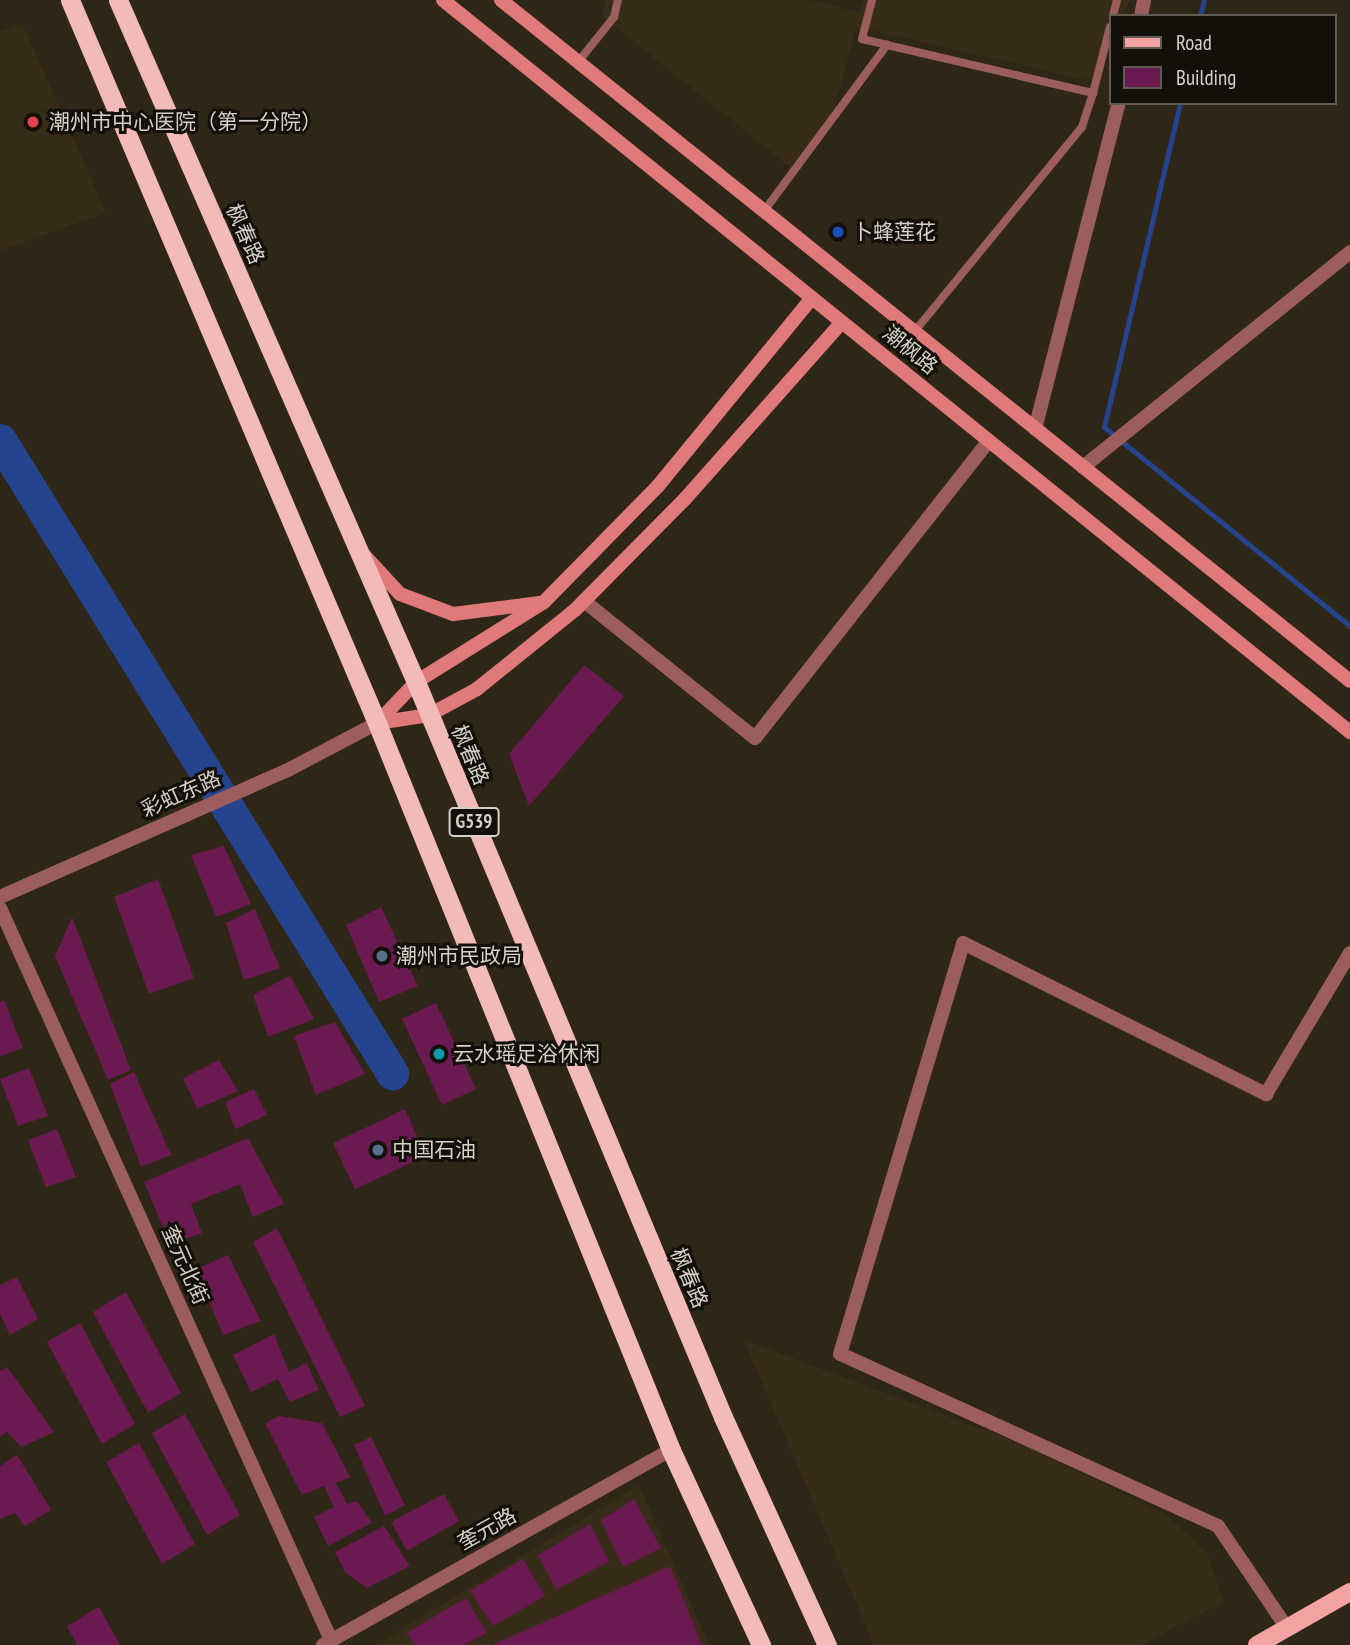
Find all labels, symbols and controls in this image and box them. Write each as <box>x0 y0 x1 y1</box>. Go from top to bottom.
legend <box>1108 14 1336 105</box>
text: Road <box>1176 29 1212 56</box>
text: Building <box>1176 64 1236 91</box>
place label: 潮州市中心医院（第一分院） <box>49 109 322 135</box>
marker: 潮州市中心医院（第一分院） <box>23 112 43 132</box>
street label: 枫春路 <box>221 200 269 268</box>
place label: 卜蜂莲花 <box>852 219 936 245</box>
marker: 卜蜂莲花 <box>830 224 846 240</box>
street label: 潮枫路 <box>878 320 942 380</box>
street label: 枫春路 <box>446 721 494 789</box>
street label: 彩虹东路 <box>138 765 224 823</box>
road number: G539 <box>448 806 500 838</box>
place label: 潮州市民政局 <box>396 943 522 969</box>
marker: 潮州市民政局 <box>374 948 390 964</box>
place label: 云水瑶足浴休闲 <box>453 1041 600 1067</box>
marker: 云水瑶足浴休闲 <box>431 1046 447 1062</box>
place label: 中国石油 <box>392 1137 476 1163</box>
marker: 中国石油 <box>370 1142 386 1158</box>
street label: 奎元北街 <box>156 1222 214 1308</box>
street label: 枫春路 <box>665 1244 713 1312</box>
street label: 奎元路 <box>453 1503 521 1555</box>

